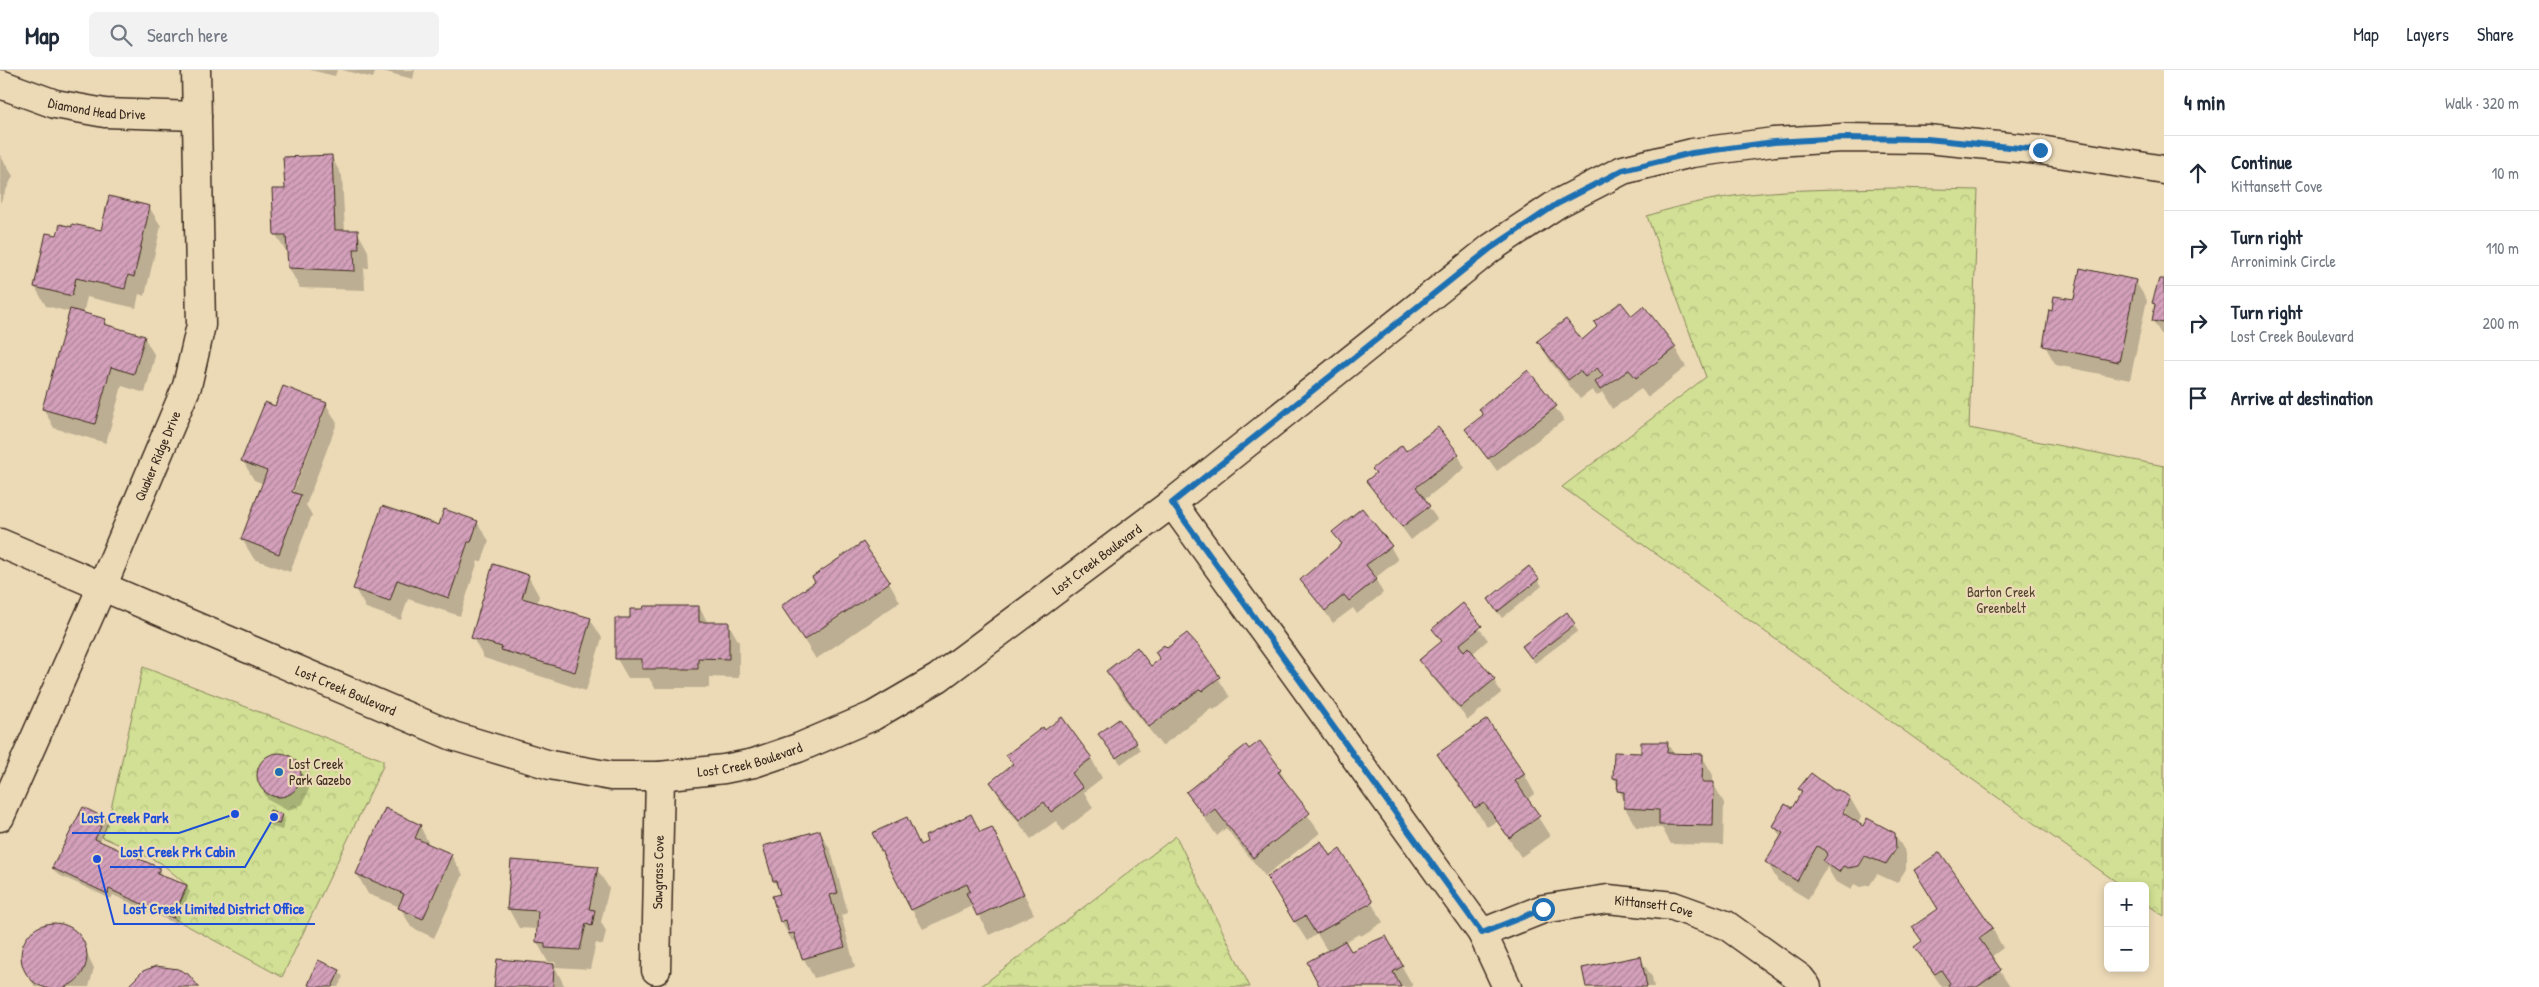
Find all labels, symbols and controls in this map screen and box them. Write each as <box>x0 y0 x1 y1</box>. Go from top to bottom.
search box <box>89 12 439 57</box>
text: Map <box>25 19 59 51</box>
icon: search <box>107 21 135 49</box>
text: Search here <box>147 22 228 48</box>
text: Map <box>2353 22 2379 47</box>
text: Layers <box>2407 22 2449 47</box>
text: Share <box>2477 22 2514 47</box>
text: 4 min <box>2184 88 2225 117</box>
street label: Diamond Head Drive <box>46 92 147 123</box>
text: Walk · 320 m <box>2445 92 2519 114</box>
route end <box>2029 139 2052 162</box>
text: Continue <box>2231 149 2292 175</box>
icon: ahead <box>2184 159 2212 187</box>
text: 10 m <box>2491 162 2519 184</box>
text: Kittansett Cove <box>2231 175 2323 197</box>
text: Turn right <box>2231 224 2302 250</box>
icon: right <box>2184 234 2212 262</box>
text: 110 m <box>2486 237 2519 259</box>
text: Arronimink Circle <box>2231 250 2336 272</box>
text: Turn right <box>2231 299 2302 325</box>
icon: right <box>2184 309 2212 337</box>
text: 200 m <box>2483 312 2519 334</box>
text: Lost Creek Boulevard <box>2231 325 2353 347</box>
icon: arrive <box>2184 384 2212 412</box>
text: Arrive at destination <box>2231 385 2373 411</box>
street label: Quaker Ridge Drive <box>129 407 185 504</box>
street label: Lost Creek Boulevard <box>1048 519 1145 599</box>
park label: Barton Creek Greenbelt <box>1967 582 2035 617</box>
street label: Lost Creek Boulevard <box>293 660 400 720</box>
street label: Lost Creek Boulevard <box>696 737 805 781</box>
place label: Lost Creek Park Gazebo <box>289 754 351 789</box>
marker: Lost Creek Park Gazebo <box>273 766 285 778</box>
callout: Lost Creek Park <box>72 803 179 833</box>
text: Lost Creek Park <box>82 807 169 828</box>
street label: Sawgrass Cove <box>647 834 668 909</box>
callout: Lost Creek Prk Cabin <box>110 837 245 867</box>
text: Lost Creek Prk Cabin <box>121 841 236 862</box>
map controls <box>2104 882 2149 972</box>
button: + <box>2104 882 2149 927</box>
street label: Kittansett Cove <box>1614 890 1697 922</box>
callout: Lost Creek Limited District Office <box>114 894 315 924</box>
text: Lost Creek Limited District Office <box>124 898 304 919</box>
route start <box>1532 898 1555 921</box>
button: − <box>2104 927 2149 972</box>

